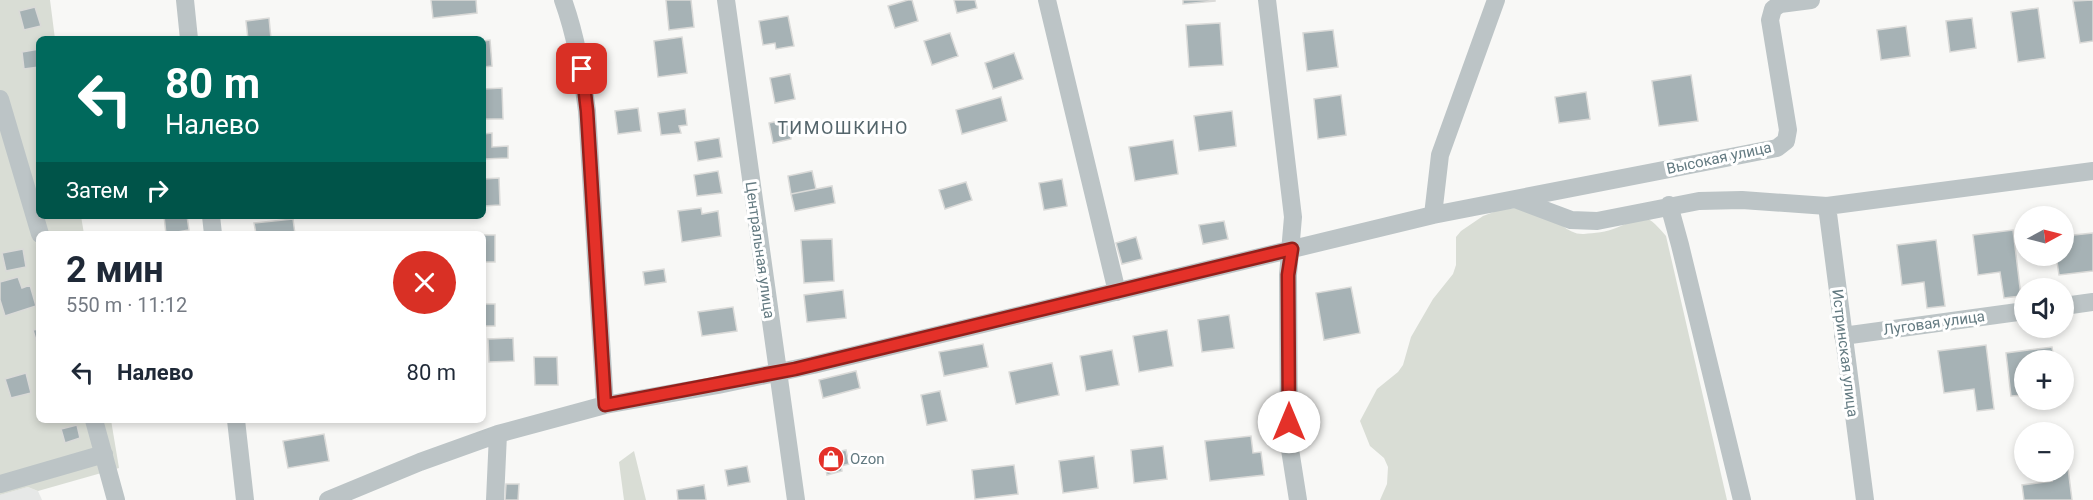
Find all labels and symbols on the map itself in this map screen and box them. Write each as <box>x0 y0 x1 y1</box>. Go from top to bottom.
pin <box>556 43 607 94</box>
district label: ТИМОШКИНО <box>777 117 909 138</box>
street label: Высокая улица <box>1665 138 1773 178</box>
street label: Центральная улица <box>741 180 779 320</box>
north arrow <box>2014 206 2074 266</box>
street label: Истринская улица <box>1828 288 1862 418</box>
street label: Луговая улица <box>1882 307 1986 339</box>
position arrow <box>1257 390 1321 454</box>
shop icon: Ozon <box>816 444 846 474</box>
place label: Ozon <box>850 450 884 468</box>

